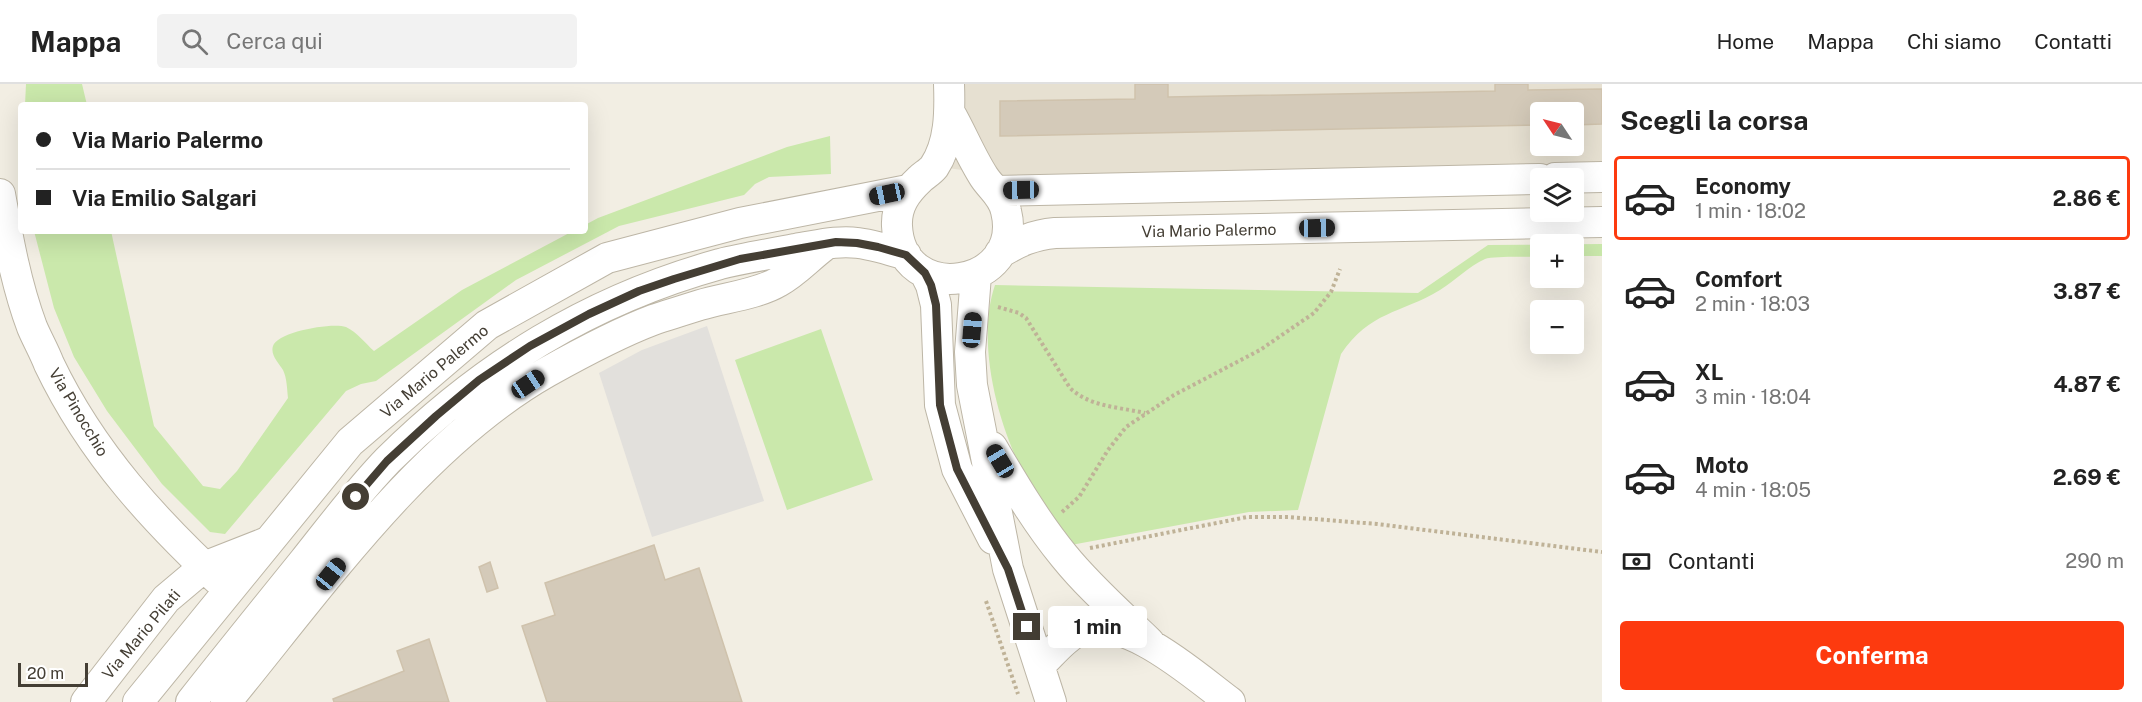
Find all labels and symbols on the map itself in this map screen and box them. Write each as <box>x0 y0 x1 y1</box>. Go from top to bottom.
north arrow <box>1530 102 1584 156</box>
car <box>868 181 906 207</box>
car <box>1003 181 1039 199</box>
car <box>1299 219 1335 237</box>
street label: Via Mario Palermo <box>1141 220 1277 241</box>
car <box>961 311 983 349</box>
street label: Via Mario Palermo <box>377 321 492 422</box>
street label: Via Pinocchio <box>45 365 112 460</box>
car <box>508 366 548 402</box>
car <box>983 441 1017 481</box>
route start <box>342 483 369 510</box>
car <box>313 554 349 594</box>
street label: Via Mario Pilati <box>98 586 184 683</box>
callout: 1 min <box>1048 606 1147 648</box>
route end <box>1013 613 1040 640</box>
scale bar <box>18 660 88 688</box>

